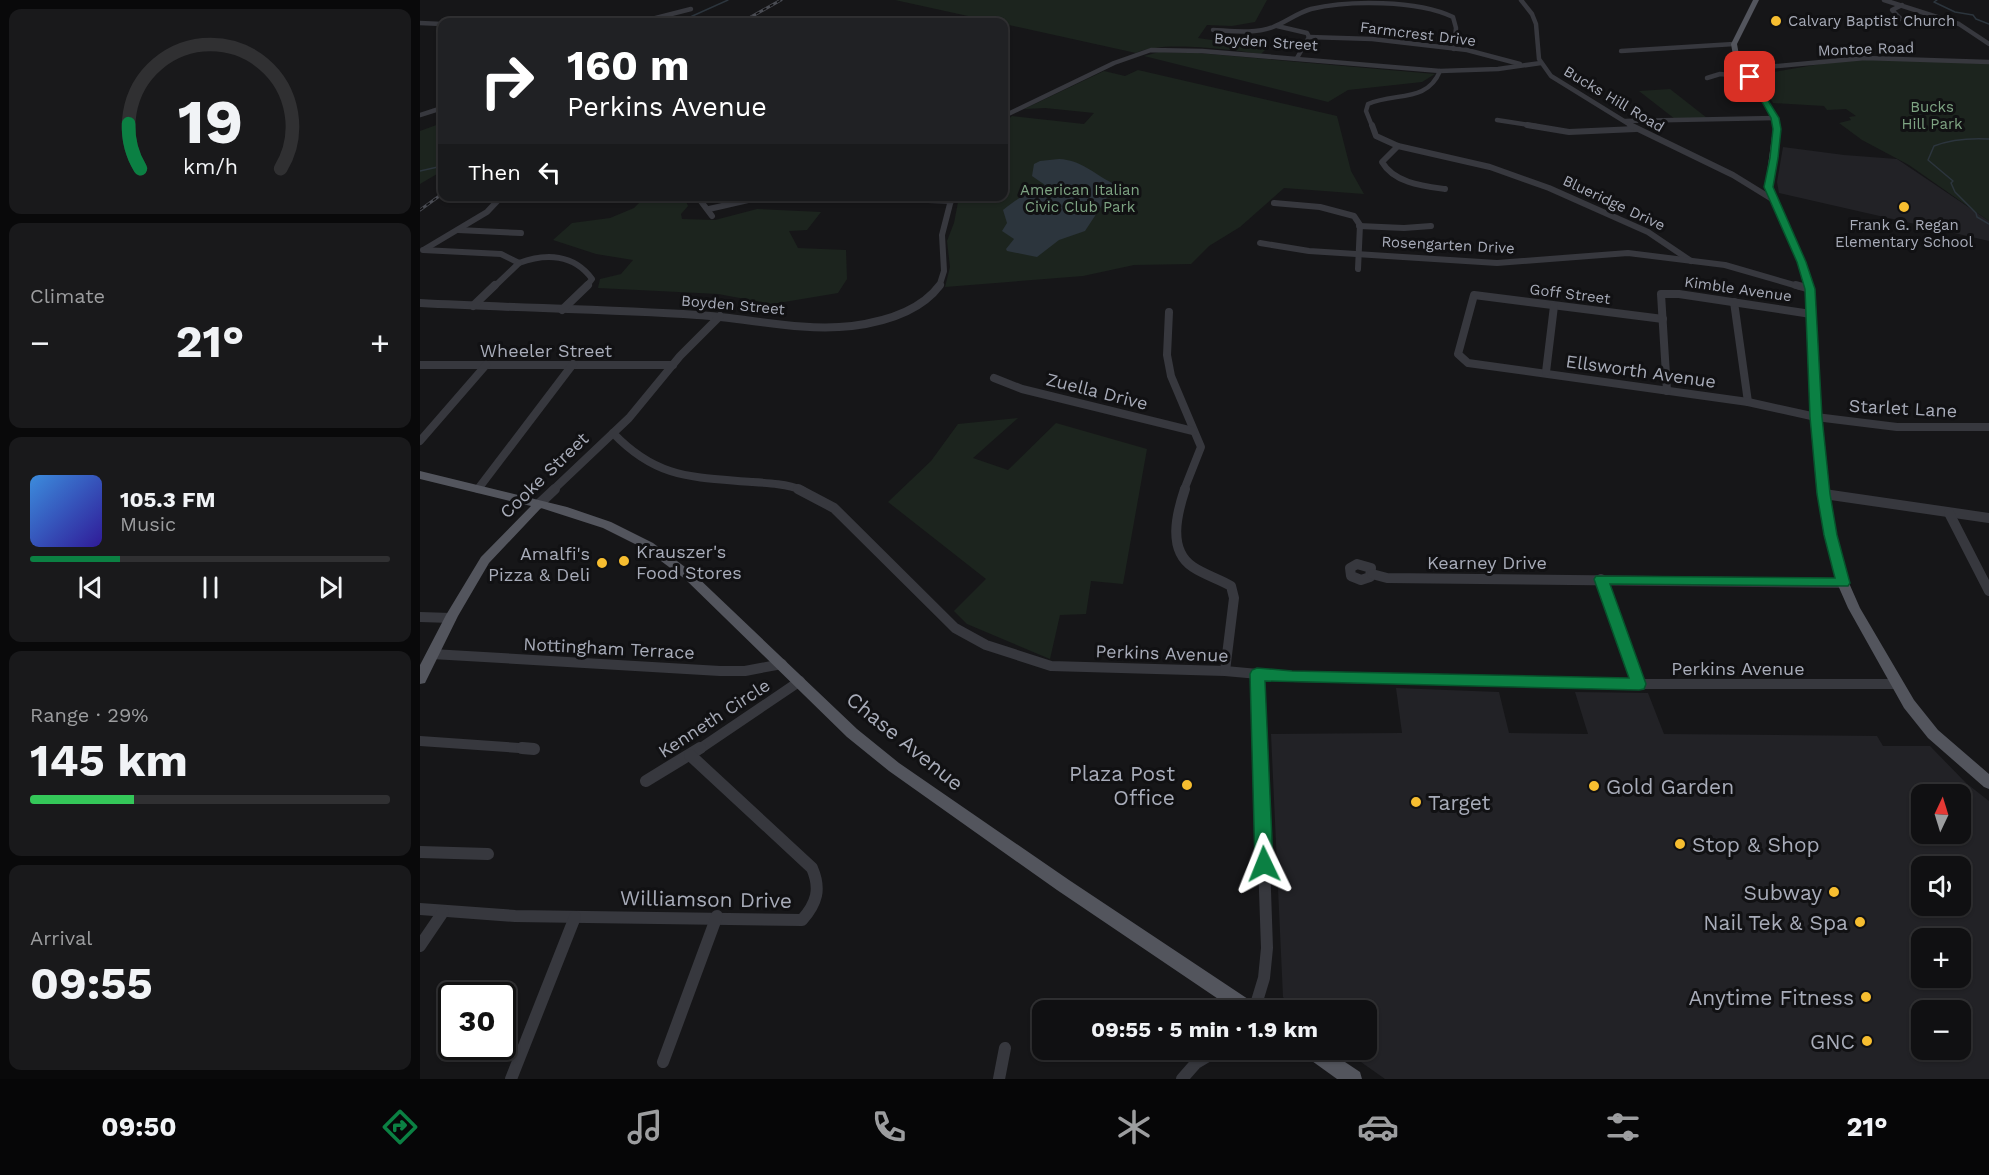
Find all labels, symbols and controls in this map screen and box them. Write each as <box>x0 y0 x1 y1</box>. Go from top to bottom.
place label: Calvary Baptist Church <box>1788 12 1955 30</box>
marker: Calvary Baptist Church <box>1769 14 1783 28</box>
street label: Farmcrest Drive <box>1359 18 1477 50</box>
street label: Boyden Street <box>1214 29 1319 55</box>
street label: Montoe Road <box>1817 38 1915 60</box>
text: 160 m <box>567 41 690 90</box>
icon: right <box>468 42 546 120</box>
pin <box>1724 51 1775 102</box>
icon: arrive <box>1733 60 1766 93</box>
street label: Bucks Hill Road <box>1560 62 1668 136</box>
text: 19 <box>177 85 243 158</box>
text: Perkins Avenue <box>567 91 767 123</box>
park label: Bucks Hill Park <box>1901 98 1963 133</box>
text: km/h <box>182 154 238 179</box>
icon: left <box>533 156 566 189</box>
text: Then <box>468 160 521 185</box>
street label: Blueridge Drive <box>1560 171 1668 235</box>
park label: American Italian Civic Club Park <box>1020 181 1140 216</box>
marker: Frank G. Regan Elementary School <box>1897 200 1911 214</box>
place label: Frank G. Regan Elementary School <box>1835 216 1974 251</box>
street label: Rosengarten Drive <box>1381 233 1515 257</box>
street label: Kimble Avenue <box>1683 273 1793 305</box>
street label: Goff Street <box>1529 280 1612 308</box>
text: Climate <box>30 284 105 308</box>
street label: Boyden Street <box>680 292 786 319</box>
text: 21° <box>176 315 244 368</box>
text: − <box>30 323 50 362</box>
text: + <box>370 323 390 362</box>
street label: Wheeler Street <box>480 340 613 361</box>
street label: Ellsworth Avenue <box>1564 350 1718 392</box>
street label: Zuella Drive <box>1044 368 1150 414</box>
street label: Starlet Lane <box>1848 395 1958 421</box>
street label: Cooke Street <box>496 427 593 522</box>
text: 105.3 FM <box>120 487 216 512</box>
text: Music <box>120 512 176 536</box>
place label: Krauszer's Food Stores <box>636 541 742 583</box>
place label: Amalfi's Pizza & Deli <box>488 543 590 585</box>
street label: Kearney Drive <box>1427 552 1547 573</box>
marker: Krauszer's Food Stores <box>617 554 631 568</box>
marker: Amalfi's Pizza & Deli <box>595 556 609 570</box>
icon: previous <box>74 571 107 604</box>
icon: pause <box>194 571 227 604</box>
icon: next <box>314 571 347 604</box>
street label: Nottingham Terrace <box>523 633 695 663</box>
street label: Perkins Avenue <box>1095 640 1229 666</box>
street label: Perkins Avenue <box>1671 658 1805 679</box>
street label: Kenneth Circle <box>654 674 774 762</box>
street label: Chase Avenue <box>842 686 968 796</box>
text: Range · 29% <box>30 703 148 727</box>
text: 145 km <box>30 734 188 787</box>
place label: Plaza Post Office <box>1069 761 1175 810</box>
place label: Gold Garden <box>1606 774 1734 799</box>
marker: Plaza Post Office <box>1180 778 1194 792</box>
marker: Gold Garden <box>1587 779 1601 793</box>
north arrow <box>1911 784 1971 844</box>
map controls <box>1911 784 1971 1060</box>
place label: Target <box>1428 790 1490 815</box>
marker: Target <box>1409 795 1423 809</box>
position arrow <box>1232 832 1296 896</box>
place label: Stop & Shop <box>1692 832 1820 857</box>
marker: Stop & Shop <box>1673 837 1687 851</box>
button: sound <box>1911 856 1971 916</box>
place label: Subway <box>1743 880 1822 905</box>
street label: Williamson Drive <box>620 885 792 913</box>
marker: Subway <box>1827 885 1841 899</box>
place label: Nail Tek & Spa <box>1703 910 1848 935</box>
marker: Nail Tek & Spa <box>1853 915 1867 929</box>
text: Arrival <box>30 926 92 950</box>
button: + <box>1911 928 1971 988</box>
text: 09:55 <box>30 957 153 1010</box>
speed limit sign: 30 <box>438 982 516 1060</box>
place label: Anytime Fitness <box>1688 985 1854 1010</box>
marker: Anytime Fitness <box>1859 990 1873 1004</box>
button: − <box>1911 1000 1971 1060</box>
text: 09:55 · 5 min · 1.9 km <box>1091 1017 1318 1042</box>
place label: GNC <box>1810 1029 1855 1054</box>
marker: GNC <box>1860 1034 1874 1048</box>
icon: directions <box>379 1106 421 1148</box>
icon: music <box>624 1106 666 1148</box>
icon: phone <box>868 1106 910 1148</box>
icon: climate <box>1113 1106 1155 1148</box>
icon: car <box>1357 1106 1399 1148</box>
icon: filters <box>1602 1106 1644 1148</box>
text: 09:50 <box>101 1111 177 1143</box>
text: 21° <box>1847 1111 1888 1143</box>

